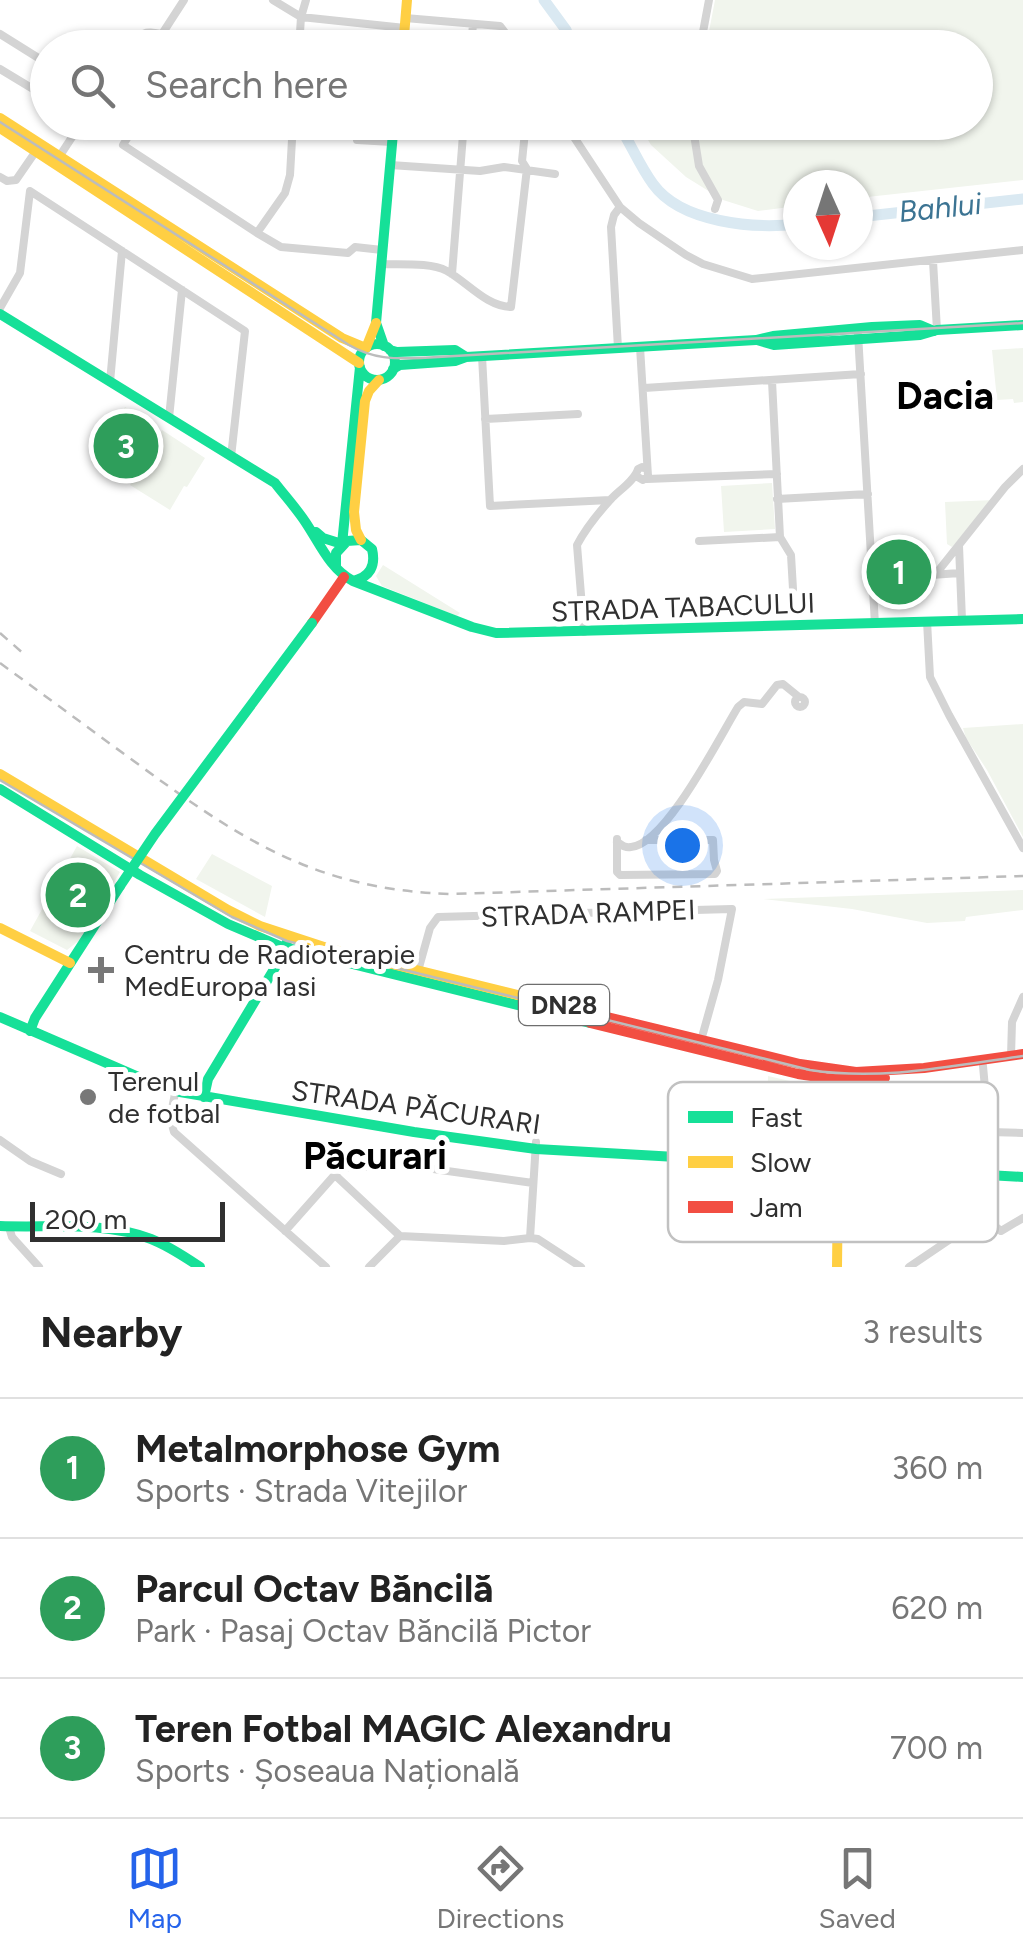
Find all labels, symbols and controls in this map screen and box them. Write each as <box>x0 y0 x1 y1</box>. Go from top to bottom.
search box <box>30 30 993 140</box>
icon: search <box>65 58 120 113</box>
text: Search here <box>145 62 348 108</box>
north arrow <box>783 170 873 260</box>
water label: Bahlui <box>897 185 984 230</box>
district label: Dacia <box>896 373 994 419</box>
pin: 3 <box>94 408 158 484</box>
pin: 1 <box>866 534 932 610</box>
street label: STRADA TABACULUI <box>550 585 816 629</box>
your location <box>657 820 708 871</box>
pin: 2 <box>46 858 110 932</box>
street label: STRADA RAMPEI <box>480 892 696 934</box>
place label: Centru de Radioterapie MedEuropa Iasi <box>124 937 415 1003</box>
marker: Centru de Radioterapie MedEuropa Iasi <box>88 957 114 983</box>
road number: DN28 <box>519 985 609 1025</box>
place label: Terenul de fotbal <box>108 1064 221 1130</box>
street label: STRADA PĂCURARI <box>289 1073 543 1141</box>
legend <box>668 1082 998 1242</box>
marker: Terenul de fotbal <box>77 1086 99 1108</box>
text: Fast <box>750 1100 803 1134</box>
district label: Păcurari <box>303 1133 447 1179</box>
text: Slow <box>750 1145 811 1179</box>
text: Jam <box>750 1190 803 1224</box>
scale bar <box>30 1197 225 1242</box>
text: 200 m <box>45 1202 127 1236</box>
text: Nearby <box>40 1307 182 1358</box>
text: 3 results <box>863 1313 983 1351</box>
text: Metalmorphose Gym <box>135 1426 500 1472</box>
text: 1 <box>66 1449 79 1487</box>
text: 360 m <box>892 1449 983 1487</box>
text: Sports · Strada Vitejilor <box>135 1472 467 1510</box>
text: Parcul Octav Băncilă <box>135 1566 493 1612</box>
text: 2 <box>63 1589 82 1627</box>
text: 620 m <box>891 1589 983 1627</box>
text: Park · Pasaj Octav Băncilă Pictor <box>135 1612 591 1650</box>
text: Teren Fotbal MAGIC Alexandru <box>135 1706 672 1752</box>
text: 3 <box>64 1729 81 1767</box>
text: 700 m <box>890 1729 983 1767</box>
text: Sports · Șoseaua Națională <box>135 1752 520 1790</box>
tab: Map <box>127 1841 182 1935</box>
tab: Directions <box>437 1841 564 1935</box>
tab: Saved <box>819 1841 896 1935</box>

